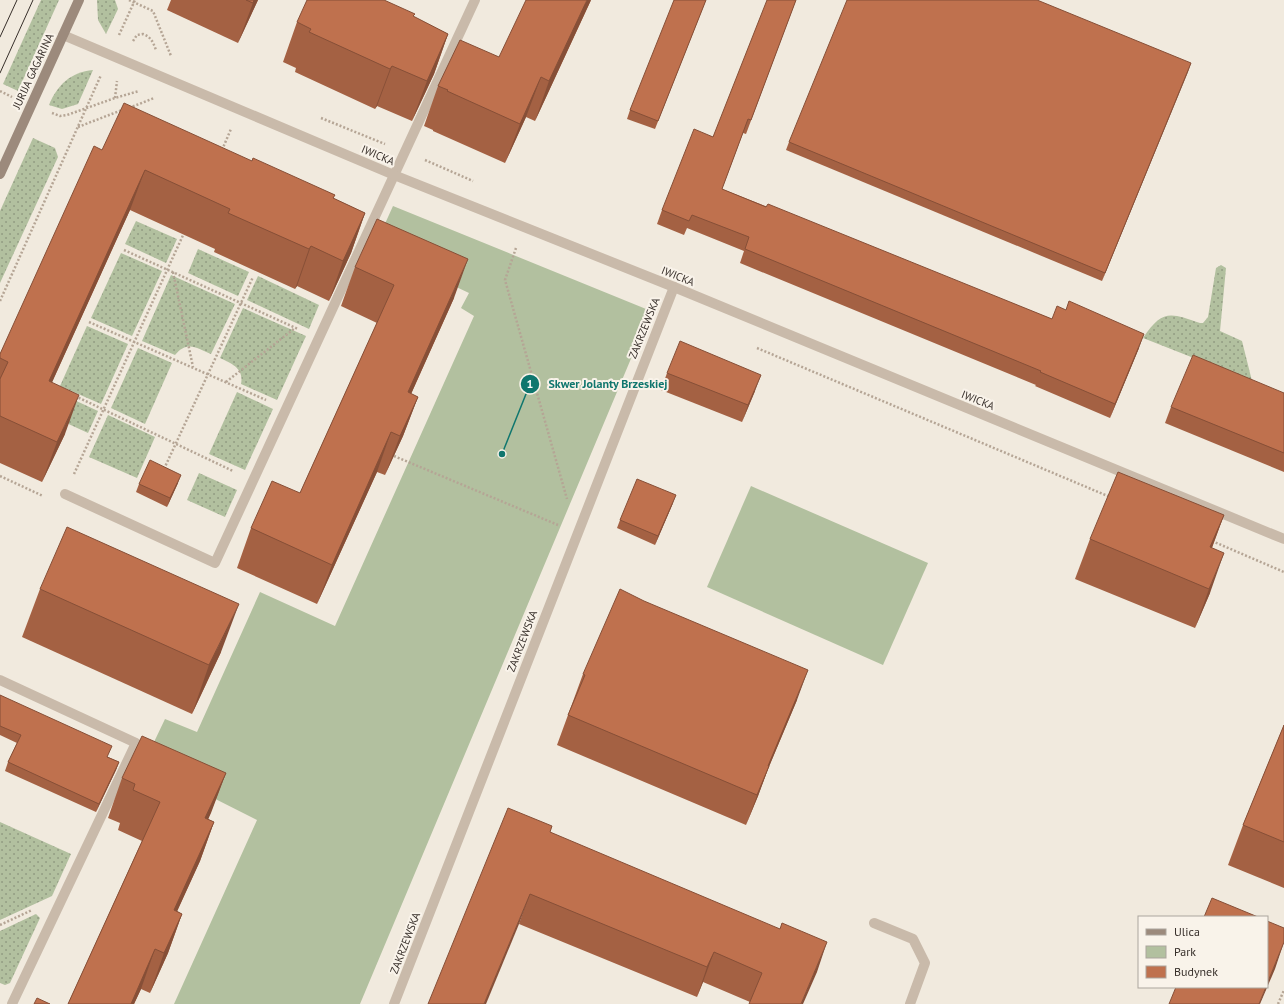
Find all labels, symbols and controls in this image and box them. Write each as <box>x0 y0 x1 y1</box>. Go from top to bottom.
street label: JURIJA GAGARINA <box>9 30 57 112</box>
street label: IWICKA <box>359 142 397 168</box>
street label: IWICKA <box>659 263 697 289</box>
street label: ZAKRZEWSKA <box>625 295 663 361</box>
callout: Skwer Jolanty Brzeskiej <box>520 372 675 396</box>
text: 1 <box>527 376 533 391</box>
text: Skwer Jolanty Brzeskiej <box>548 376 668 391</box>
street label: IWICKA <box>959 387 997 413</box>
street label: ZAKRZEWSKA <box>504 608 540 674</box>
street label: ZAKRZEWSKA <box>387 910 423 976</box>
legend <box>1138 916 1268 988</box>
text: Ulica <box>1174 924 1200 939</box>
text: Park <box>1174 944 1196 959</box>
text: Budynek <box>1174 964 1218 979</box>

